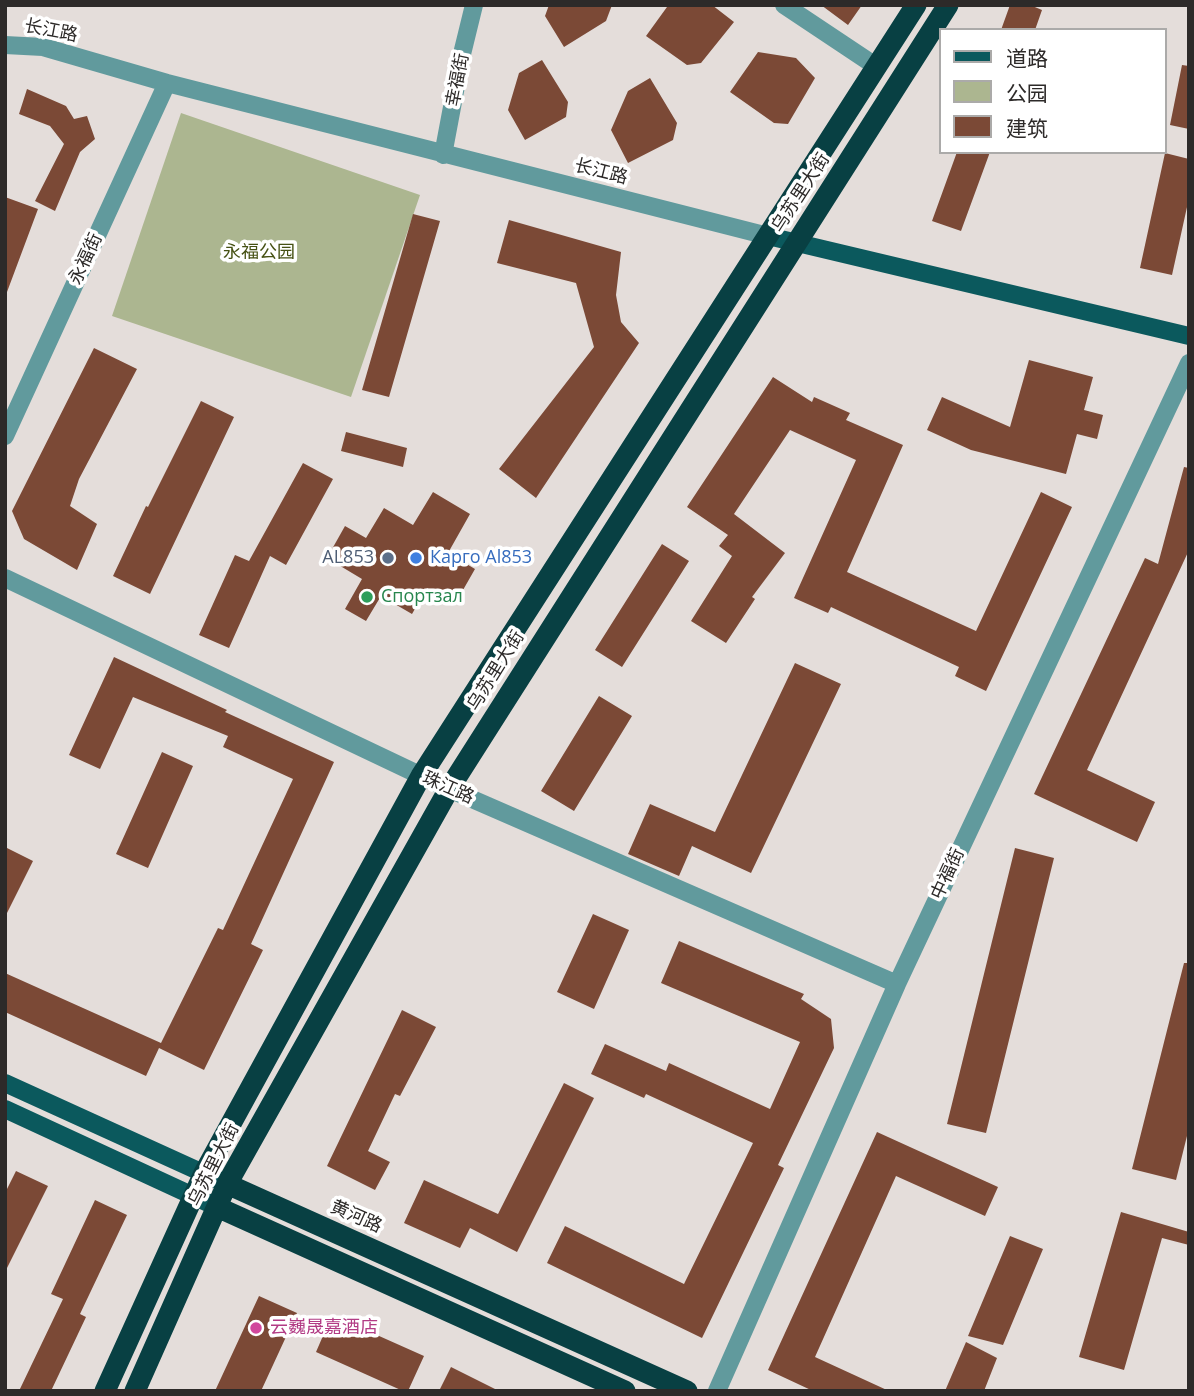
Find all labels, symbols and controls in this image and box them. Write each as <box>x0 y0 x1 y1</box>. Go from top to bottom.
street label: 长江路 <box>22 15 80 47</box>
legend <box>939 28 1166 154</box>
text: 道路 <box>1006 44 1048 72</box>
street label: 幸福街 <box>442 51 474 109</box>
text: 公园 <box>1006 79 1048 107</box>
text: 建筑 <box>1006 114 1048 142</box>
street label: 乌苏里大街 <box>767 149 835 237</box>
street label: 长江路 <box>572 155 630 189</box>
street label: 永福街 <box>65 230 107 288</box>
park label: 永福公园 <box>223 242 295 264</box>
place label: AL853 <box>322 547 374 569</box>
place label: Карго Al853 <box>430 547 532 569</box>
marker: AL853 <box>380 550 396 566</box>
marker: Карго Al853 <box>408 550 424 566</box>
place label: Спортзал <box>381 586 463 608</box>
marker: Спортзал <box>359 589 375 605</box>
street label: 乌苏里大街 <box>463 627 529 715</box>
street label: 珠江路 <box>419 767 477 809</box>
street label: 中福街 <box>927 845 969 903</box>
street label: 乌苏里大街 <box>184 1120 244 1210</box>
street label: 黄河路 <box>327 1196 385 1238</box>
place label: 云巍晟嘉酒店 <box>270 1317 378 1339</box>
marker: 云巍晟嘉酒店 <box>248 1320 264 1336</box>

